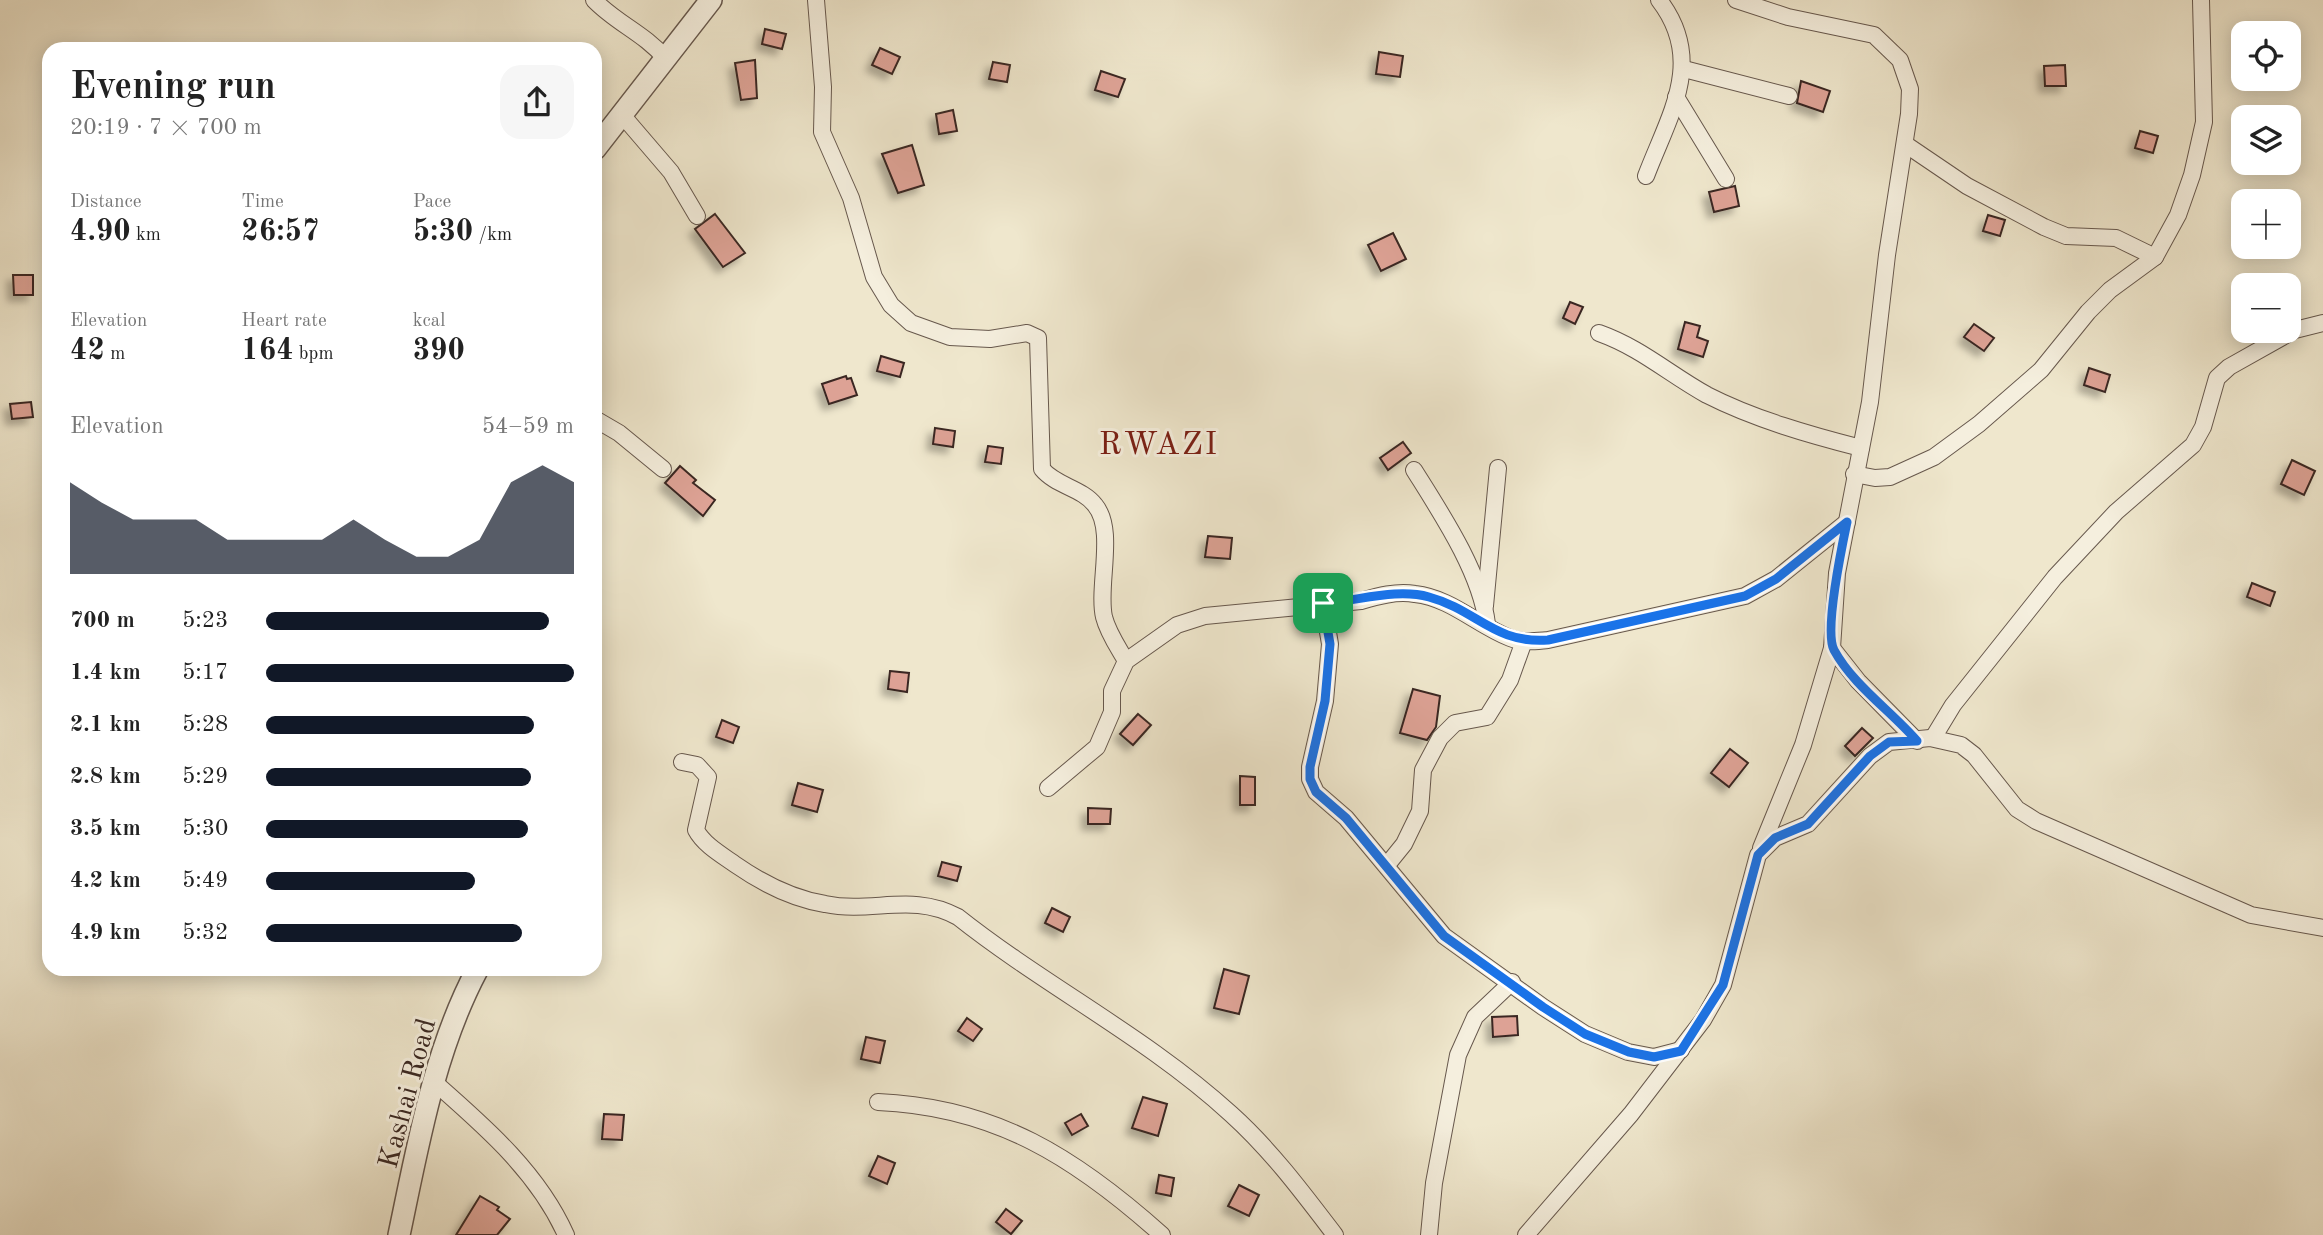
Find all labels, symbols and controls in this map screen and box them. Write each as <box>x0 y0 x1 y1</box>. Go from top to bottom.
map controls <box>2231 21 2301 343</box>
button: locate <box>2231 21 2301 91</box>
button: share <box>500 65 574 139</box>
text: Evening run <box>70 69 276 107</box>
button: layers <box>2231 105 2301 175</box>
text: 20:19 · 7 × 700 m <box>70 116 262 139</box>
button: + <box>2231 189 2301 259</box>
text: Distance <box>70 193 142 212</box>
text: Time <box>241 193 284 212</box>
text: Pace <box>413 193 451 212</box>
text: 4.90 <box>70 217 131 247</box>
text: 26:57 <box>241 217 319 247</box>
text: 5:30 <box>413 217 473 247</box>
text: km <box>131 226 161 245</box>
text: /km <box>473 226 512 245</box>
button: − <box>2231 273 2301 343</box>
text: Elevation <box>70 312 147 331</box>
text: Heart rate <box>241 312 327 331</box>
text: kcal <box>413 312 445 331</box>
text: 42 <box>70 336 105 366</box>
text: 164 <box>241 336 294 366</box>
text: 390 <box>413 336 465 366</box>
text: m <box>105 345 125 364</box>
text: bpm <box>294 345 334 364</box>
text: Elevation <box>70 415 164 438</box>
text: 54–59 m <box>482 415 574 438</box>
district label: RWAZI <box>1099 430 1219 462</box>
pin <box>1293 573 1353 633</box>
icon: arrive <box>1304 584 1342 622</box>
text: 700 m <box>70 609 135 632</box>
text: 5:23 <box>182 609 228 632</box>
text: 1.4 km <box>70 661 141 684</box>
text: 5:17 <box>182 661 228 684</box>
text: 2.1 km <box>70 713 141 736</box>
text: 5:28 <box>182 713 228 736</box>
text: 2.8 km <box>70 765 141 788</box>
text: 5:29 <box>182 765 228 788</box>
text: 3.5 km <box>70 817 141 840</box>
text: 5:30 <box>182 817 228 840</box>
text: 4.2 km <box>70 869 141 892</box>
text: 5:49 <box>182 869 228 892</box>
text: 4.9 km <box>70 921 141 944</box>
text: 5:32 <box>182 921 228 944</box>
street label: Kashai Road <box>375 1016 442 1172</box>

